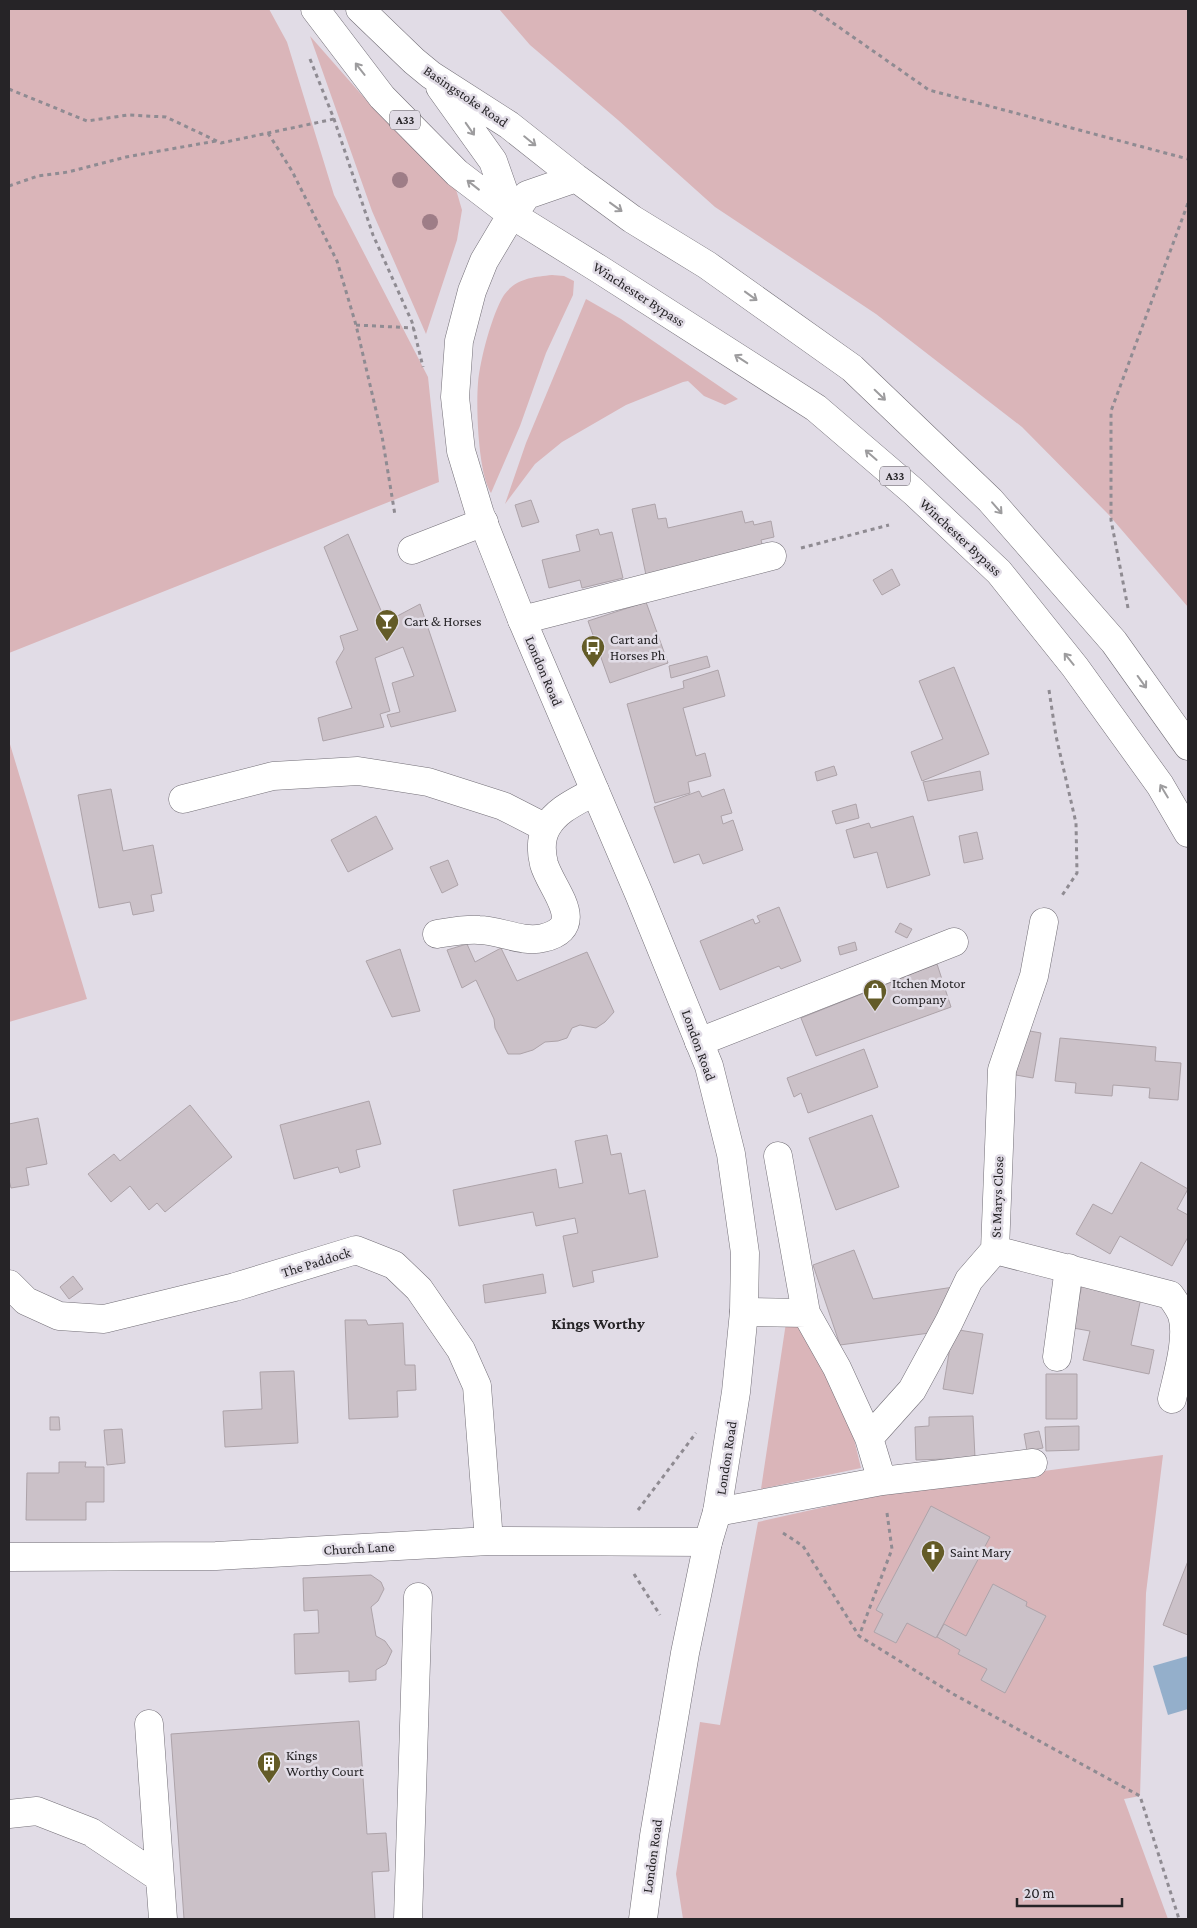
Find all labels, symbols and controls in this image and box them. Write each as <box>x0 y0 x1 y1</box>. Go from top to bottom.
street label: Basingstoke Road <box>421 62 512 130</box>
one-way arrow <box>355 63 366 76</box>
road number: A33 <box>390 110 420 130</box>
one-way arrow <box>465 122 475 136</box>
one-way arrow <box>523 135 536 146</box>
one-way arrow <box>467 180 480 191</box>
one-way arrow <box>609 202 623 212</box>
street label: Winchester Bypass <box>590 258 688 330</box>
one-way arrow <box>744 291 758 301</box>
one-way arrow <box>734 354 748 364</box>
one-way arrow <box>874 389 886 401</box>
one-way arrow <box>865 450 878 461</box>
road number: A33 <box>880 466 910 486</box>
street label: Winchester Bypass <box>917 495 1005 579</box>
one-way arrow <box>991 501 1002 514</box>
bar icon: Cart & Horses <box>374 608 400 642</box>
place label: Cart & Horses <box>404 613 481 629</box>
place label: Cart and Horses Ph <box>610 631 666 663</box>
street label: London Road <box>522 634 566 709</box>
bus stop icon: Cart and Horses Ph <box>580 634 606 668</box>
one-way arrow <box>1064 652 1074 666</box>
one-way arrow <box>1137 674 1147 688</box>
one-way arrow <box>1158 785 1168 799</box>
place label: Itchen Motor Company <box>892 975 965 1007</box>
shop icon: Itchen Motor Company <box>862 978 888 1012</box>
street label: London Road <box>679 1007 719 1083</box>
street label: St Marys Close <box>988 1156 1006 1238</box>
street label: The Paddock <box>280 1244 353 1280</box>
district label: Kings Worthy <box>551 1315 645 1332</box>
street label: London Road <box>712 1419 740 1496</box>
street label: Church Lane <box>323 1538 395 1558</box>
church icon: Saint Mary <box>920 1539 946 1573</box>
place label: Saint Mary <box>950 1544 1012 1560</box>
place label: Kings Worthy Court <box>286 1747 364 1779</box>
building icon: Kings Worthy Court <box>256 1750 282 1784</box>
street label: London Road <box>639 1817 665 1894</box>
scale bar <box>1017 1876 1122 1908</box>
text: 20 m <box>1024 1885 1055 1901</box>

